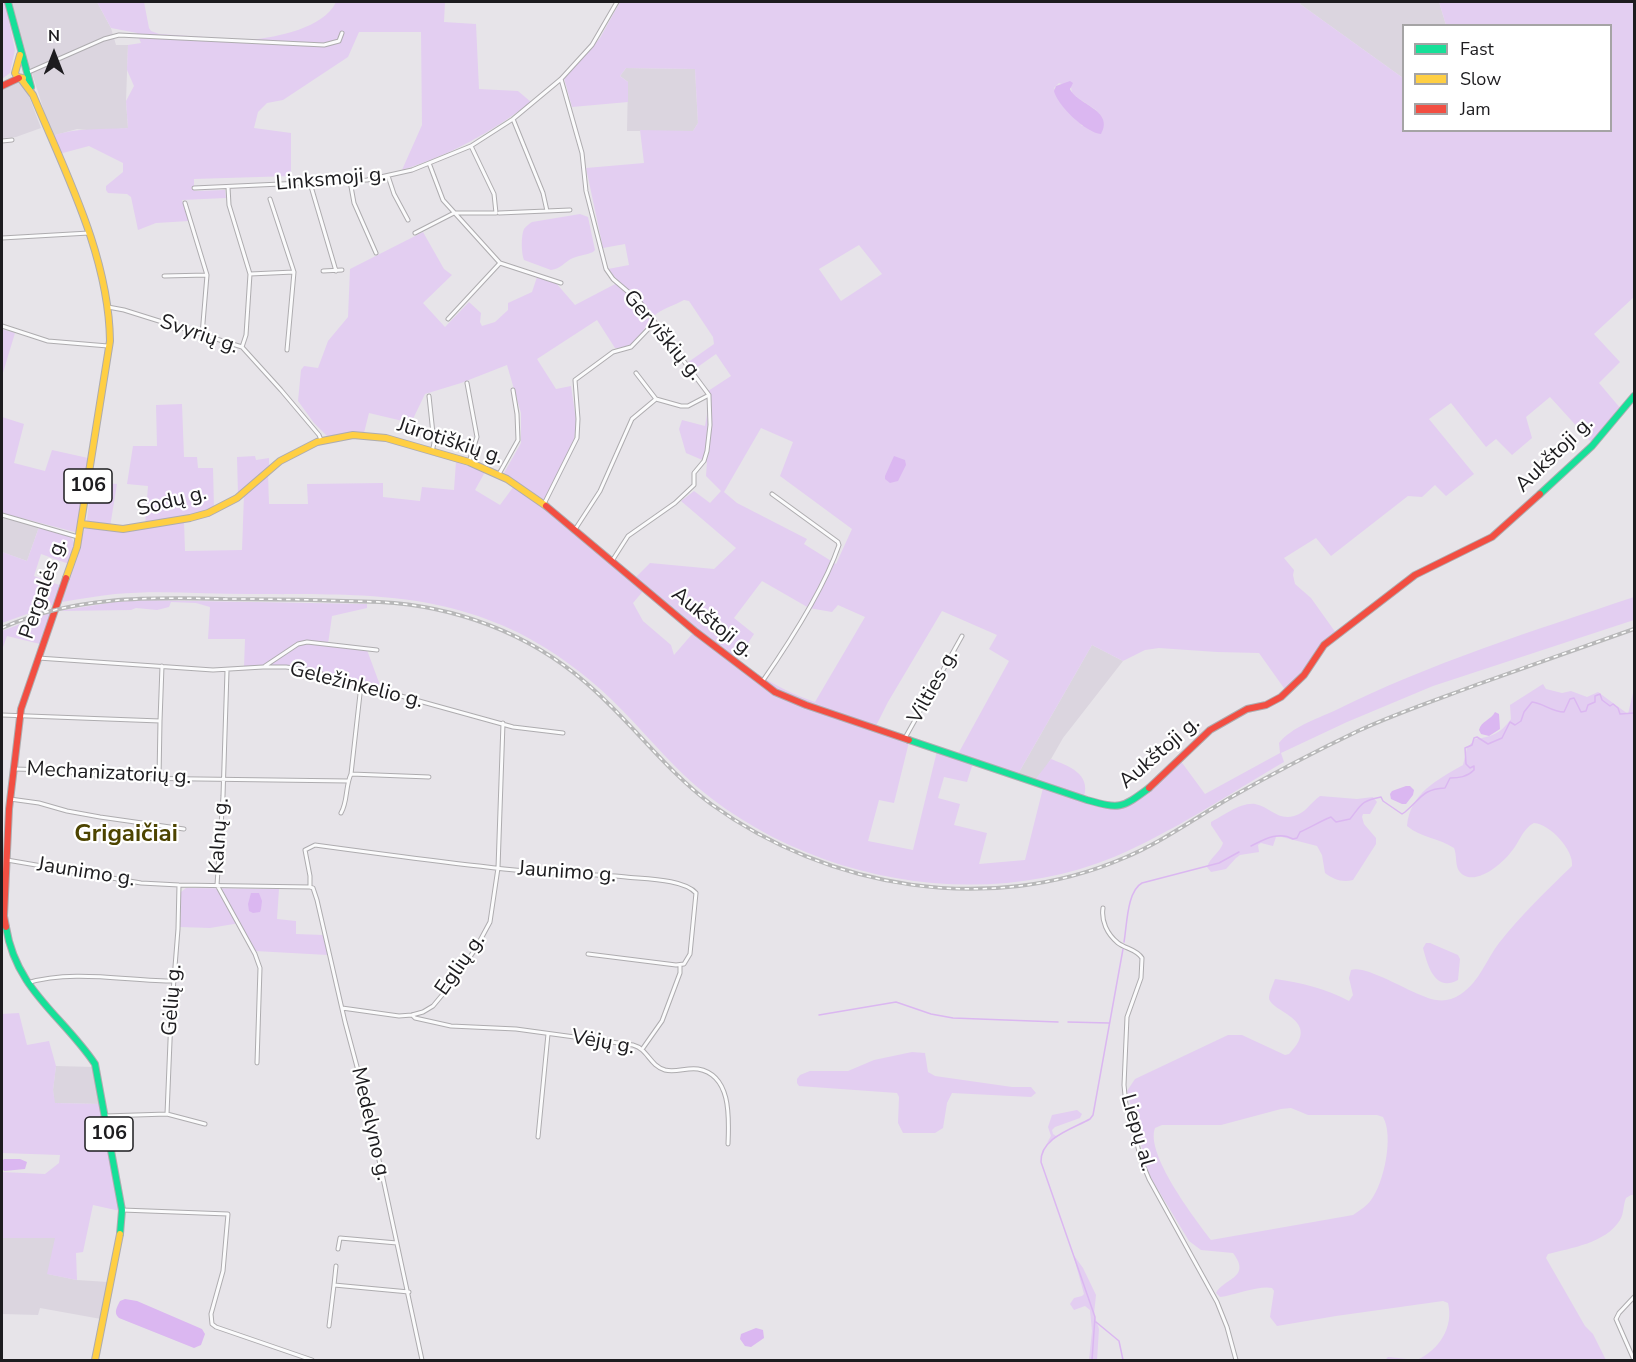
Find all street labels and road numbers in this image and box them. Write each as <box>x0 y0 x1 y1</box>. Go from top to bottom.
street label: Linksmoji g. <box>275 163 387 197</box>
street label: Gerviškių g. <box>617 286 707 386</box>
street label: Svyrių g. <box>156 310 242 360</box>
street label: Aukštoji g. <box>1511 412 1599 498</box>
street label: Jūrotiškių g. <box>394 413 506 471</box>
road number: 106 <box>64 469 112 503</box>
street label: Sodų g. <box>134 481 210 523</box>
street label: Pergalės g. <box>15 535 73 643</box>
street label: Aukštoji g. <box>666 582 758 664</box>
street label: Vilties g. <box>903 645 965 729</box>
street label: Geležinkelio g. <box>287 657 425 715</box>
street label: Aukštoji g. <box>1115 711 1205 795</box>
street label: Mechanizatorių g. <box>26 757 192 791</box>
street label: Kalnų g. <box>205 797 235 875</box>
street label: Jaunimo g. <box>35 853 137 893</box>
street label: Jaunimo g. <box>517 857 617 889</box>
street label: Eglių g. <box>431 929 491 1001</box>
street label: Gėlių g. <box>158 963 188 1037</box>
street label: Vėjų g. <box>569 1025 637 1061</box>
street label: Medelyno g. <box>345 1065 395 1183</box>
street label: Liepų al. <box>1114 1091 1160 1175</box>
road number: 106 <box>85 1117 133 1151</box>

